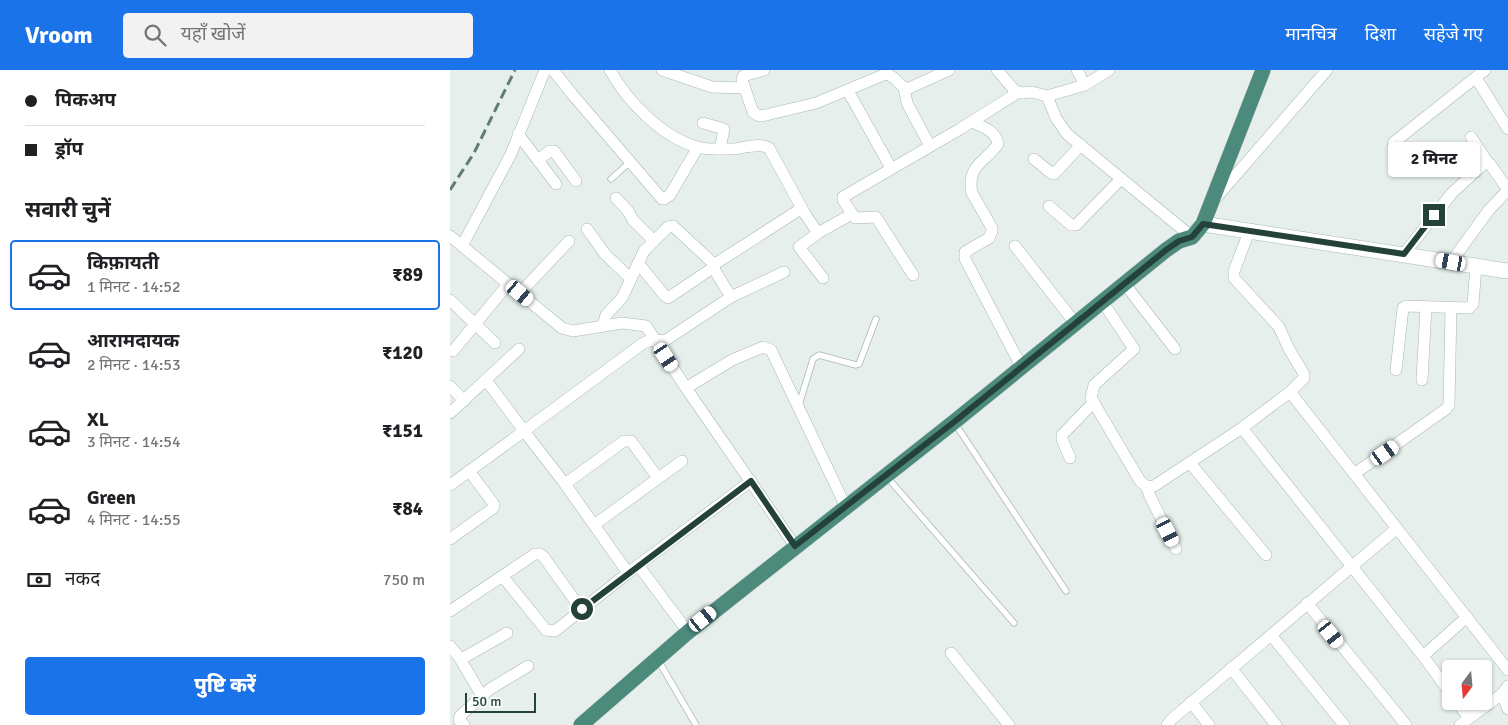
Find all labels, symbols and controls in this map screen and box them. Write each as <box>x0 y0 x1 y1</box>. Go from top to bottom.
search box <box>123 13 473 58</box>
text: Vroom <box>25 20 93 50</box>
icon: search <box>141 21 169 49</box>
text: यहाँ खोजें <box>181 22 245 46</box>
text: मानचित्र <box>1285 23 1337 45</box>
text: दिशा <box>1365 23 1396 45</box>
text: सहेजे गए <box>1424 23 1483 45</box>
text: पिकअप <box>55 88 116 112</box>
text: ड्रॉप <box>55 137 83 161</box>
callout: 2 मिनट <box>1388 142 1480 178</box>
text: 2 मिनट <box>1411 149 1457 169</box>
text: सवारी चुनें <box>25 196 111 223</box>
route end <box>1423 204 1445 226</box>
text: किफ़ायती <box>87 251 159 275</box>
car <box>1434 252 1467 272</box>
icon: car <box>27 253 72 298</box>
text: ₹89 <box>392 263 423 287</box>
text: 1 मिनट · 14:52 <box>87 277 181 297</box>
car <box>503 278 536 308</box>
text: आरामदायक <box>87 329 179 353</box>
icon: car <box>27 331 72 376</box>
car <box>651 340 680 374</box>
text: ₹120 <box>382 341 423 365</box>
text: 2 मिनट · 14:53 <box>87 355 181 375</box>
text: XL <box>87 408 109 432</box>
icon: car <box>27 409 72 454</box>
text: ₹151 <box>382 419 423 443</box>
text: 3 मिनट · 14:54 <box>87 432 181 452</box>
car <box>1368 438 1401 468</box>
text: Green <box>87 486 136 510</box>
icon: car <box>27 487 72 532</box>
text: ₹84 <box>392 497 423 521</box>
text: 4 मिनट · 14:55 <box>87 510 181 530</box>
car <box>1154 515 1181 549</box>
icon: cash <box>25 566 53 594</box>
text: नकद <box>65 567 100 591</box>
text: 750 m <box>383 570 425 590</box>
route start <box>571 598 593 620</box>
car <box>686 604 719 634</box>
car <box>1315 618 1346 650</box>
button: पुष्टि करें <box>25 657 425 715</box>
north arrow <box>1442 660 1492 710</box>
map controls <box>1442 660 1492 710</box>
scale bar <box>465 690 536 713</box>
text: 50 m <box>472 693 501 710</box>

